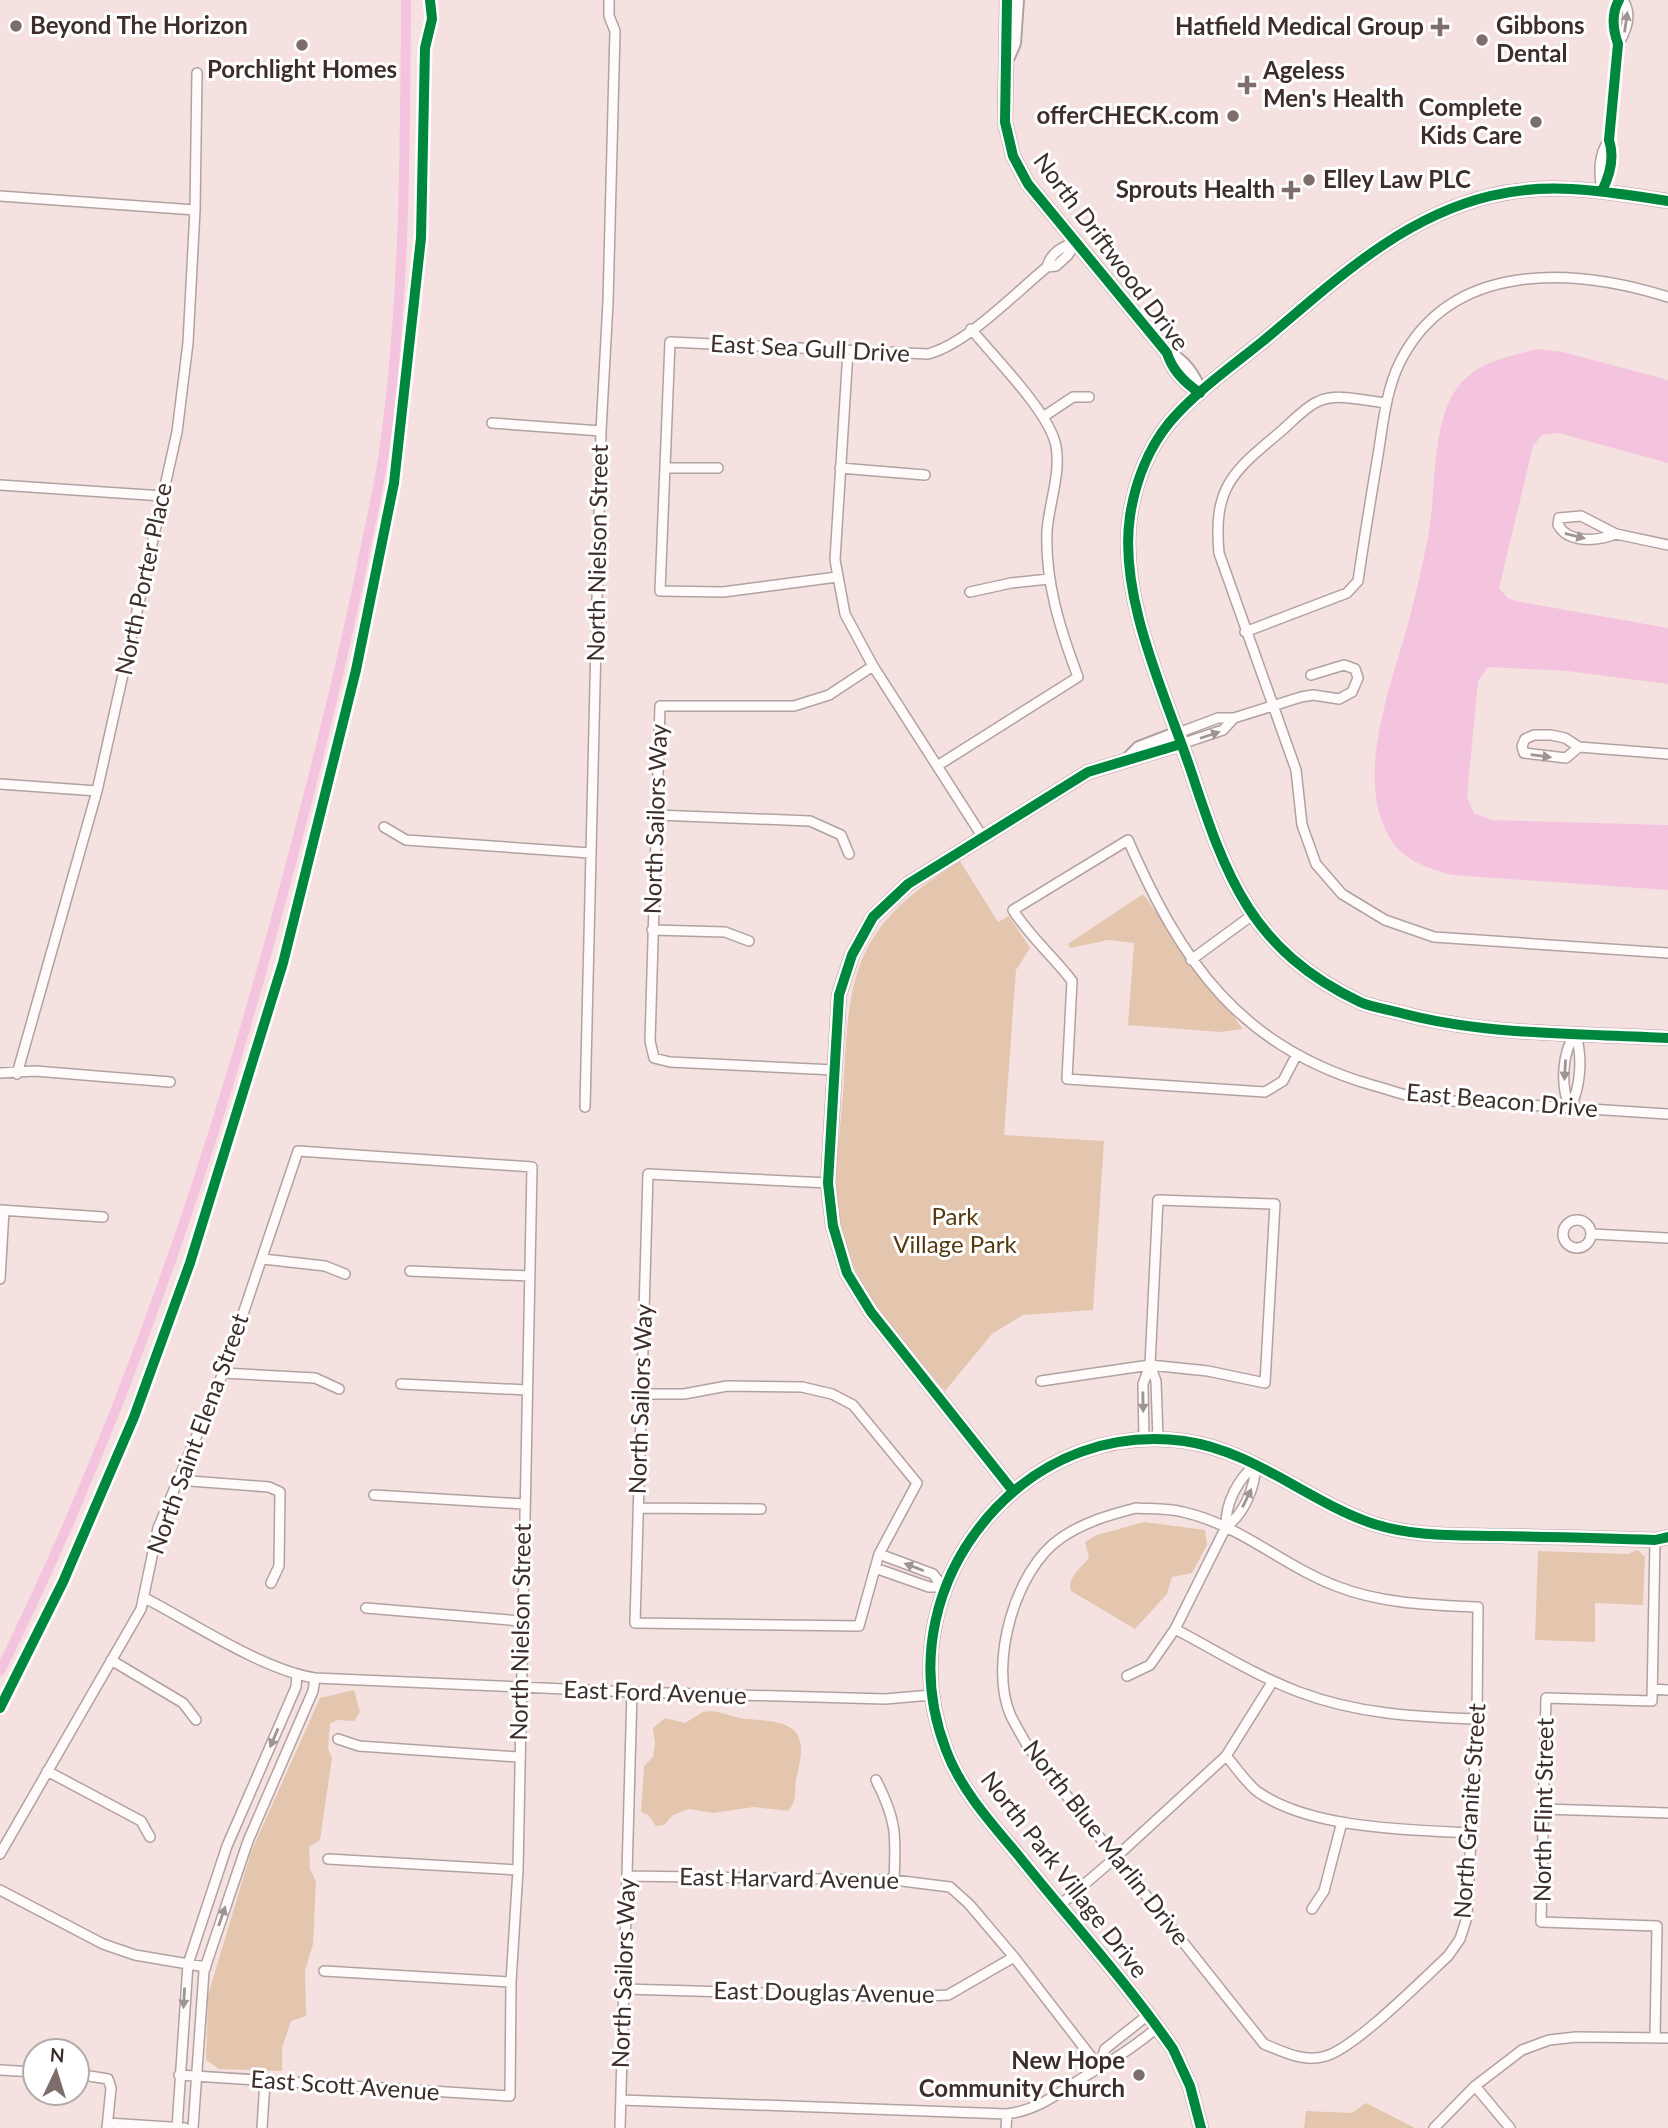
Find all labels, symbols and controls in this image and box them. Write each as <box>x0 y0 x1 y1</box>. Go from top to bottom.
place label: Beyond The Horizon <box>30 10 248 39</box>
place label: Gibbons Dental <box>1496 10 1585 67</box>
place label: Hatfield Medical Group <box>1175 11 1424 40</box>
one-way arrow <box>1621 11 1632 33</box>
marker: Hatfield Medical Group <box>1430 17 1450 37</box>
marker: Beyond The Horizon <box>8 18 24 34</box>
marker: Gibbons Dental <box>1474 32 1490 48</box>
marker: Porchlight Homes <box>294 37 310 53</box>
place label: Porchlight Homes <box>207 54 397 83</box>
place label: Ageless Men's Health <box>1262 55 1404 112</box>
marker: Ageless Men's Health <box>1237 75 1257 95</box>
place label: Complete Kids Care <box>1419 92 1522 149</box>
place label: offerCHECK.com <box>1037 100 1219 129</box>
marker: offerCHECK.com <box>1225 108 1241 124</box>
marker: Complete Kids Care <box>1528 114 1544 130</box>
street label: North Driftwood Drive <box>1028 147 1196 356</box>
place label: Elley Law PLC <box>1323 164 1471 193</box>
marker: Elley Law PLC <box>1301 172 1317 188</box>
place label: Sprouts Health <box>1116 174 1275 203</box>
marker: Sprouts Health <box>1281 180 1301 200</box>
street label: East Sea Gull Drive <box>710 328 911 367</box>
street label: North Nielson Street <box>580 444 613 662</box>
street label: North Porter Place <box>108 480 177 678</box>
one-way arrow <box>1565 531 1587 542</box>
street label: North Sailors Way <box>637 723 672 915</box>
one-way arrow <box>1200 729 1221 739</box>
one-way arrow <box>1530 750 1552 761</box>
one-way arrow <box>1560 1059 1571 1081</box>
street label: East Beacon Drive <box>1405 1077 1599 1122</box>
park label: Park Village Park <box>893 1201 1017 1258</box>
street label: North Sailors Way <box>622 1303 657 1495</box>
street label: North Saint Elena Street <box>140 1309 254 1558</box>
one-way arrow <box>1137 1391 1149 1413</box>
one-way arrow <box>1241 1488 1253 1508</box>
street label: North Nielson Street <box>503 1523 536 1741</box>
one-way arrow <box>903 1561 924 1572</box>
street label: East Ford Avenue <box>563 1674 747 1709</box>
street label: North Granite Street <box>1447 1702 1491 1920</box>
street label: North Flint Street <box>1526 1717 1559 1902</box>
one-way arrow <box>268 1728 280 1748</box>
street label: North Blue Marlin Drive <box>1018 1734 1196 1950</box>
street label: North Park Village Drive <box>976 1765 1155 1983</box>
street label: East Harvard Avenue <box>679 1861 899 1894</box>
street label: North Sailors Way <box>605 1877 640 2069</box>
one-way arrow <box>217 1905 228 1926</box>
street label: East Douglas Avenue <box>713 1975 935 2008</box>
one-way arrow <box>178 1987 189 2009</box>
north arrow <box>21 2037 91 2107</box>
text: N <box>49 2043 65 2067</box>
place label: New Hope Community Church <box>919 2045 1125 2102</box>
street label: East Scott Avenue <box>250 2063 441 2106</box>
marker: New Hope Community Church <box>1131 2067 1147 2083</box>

